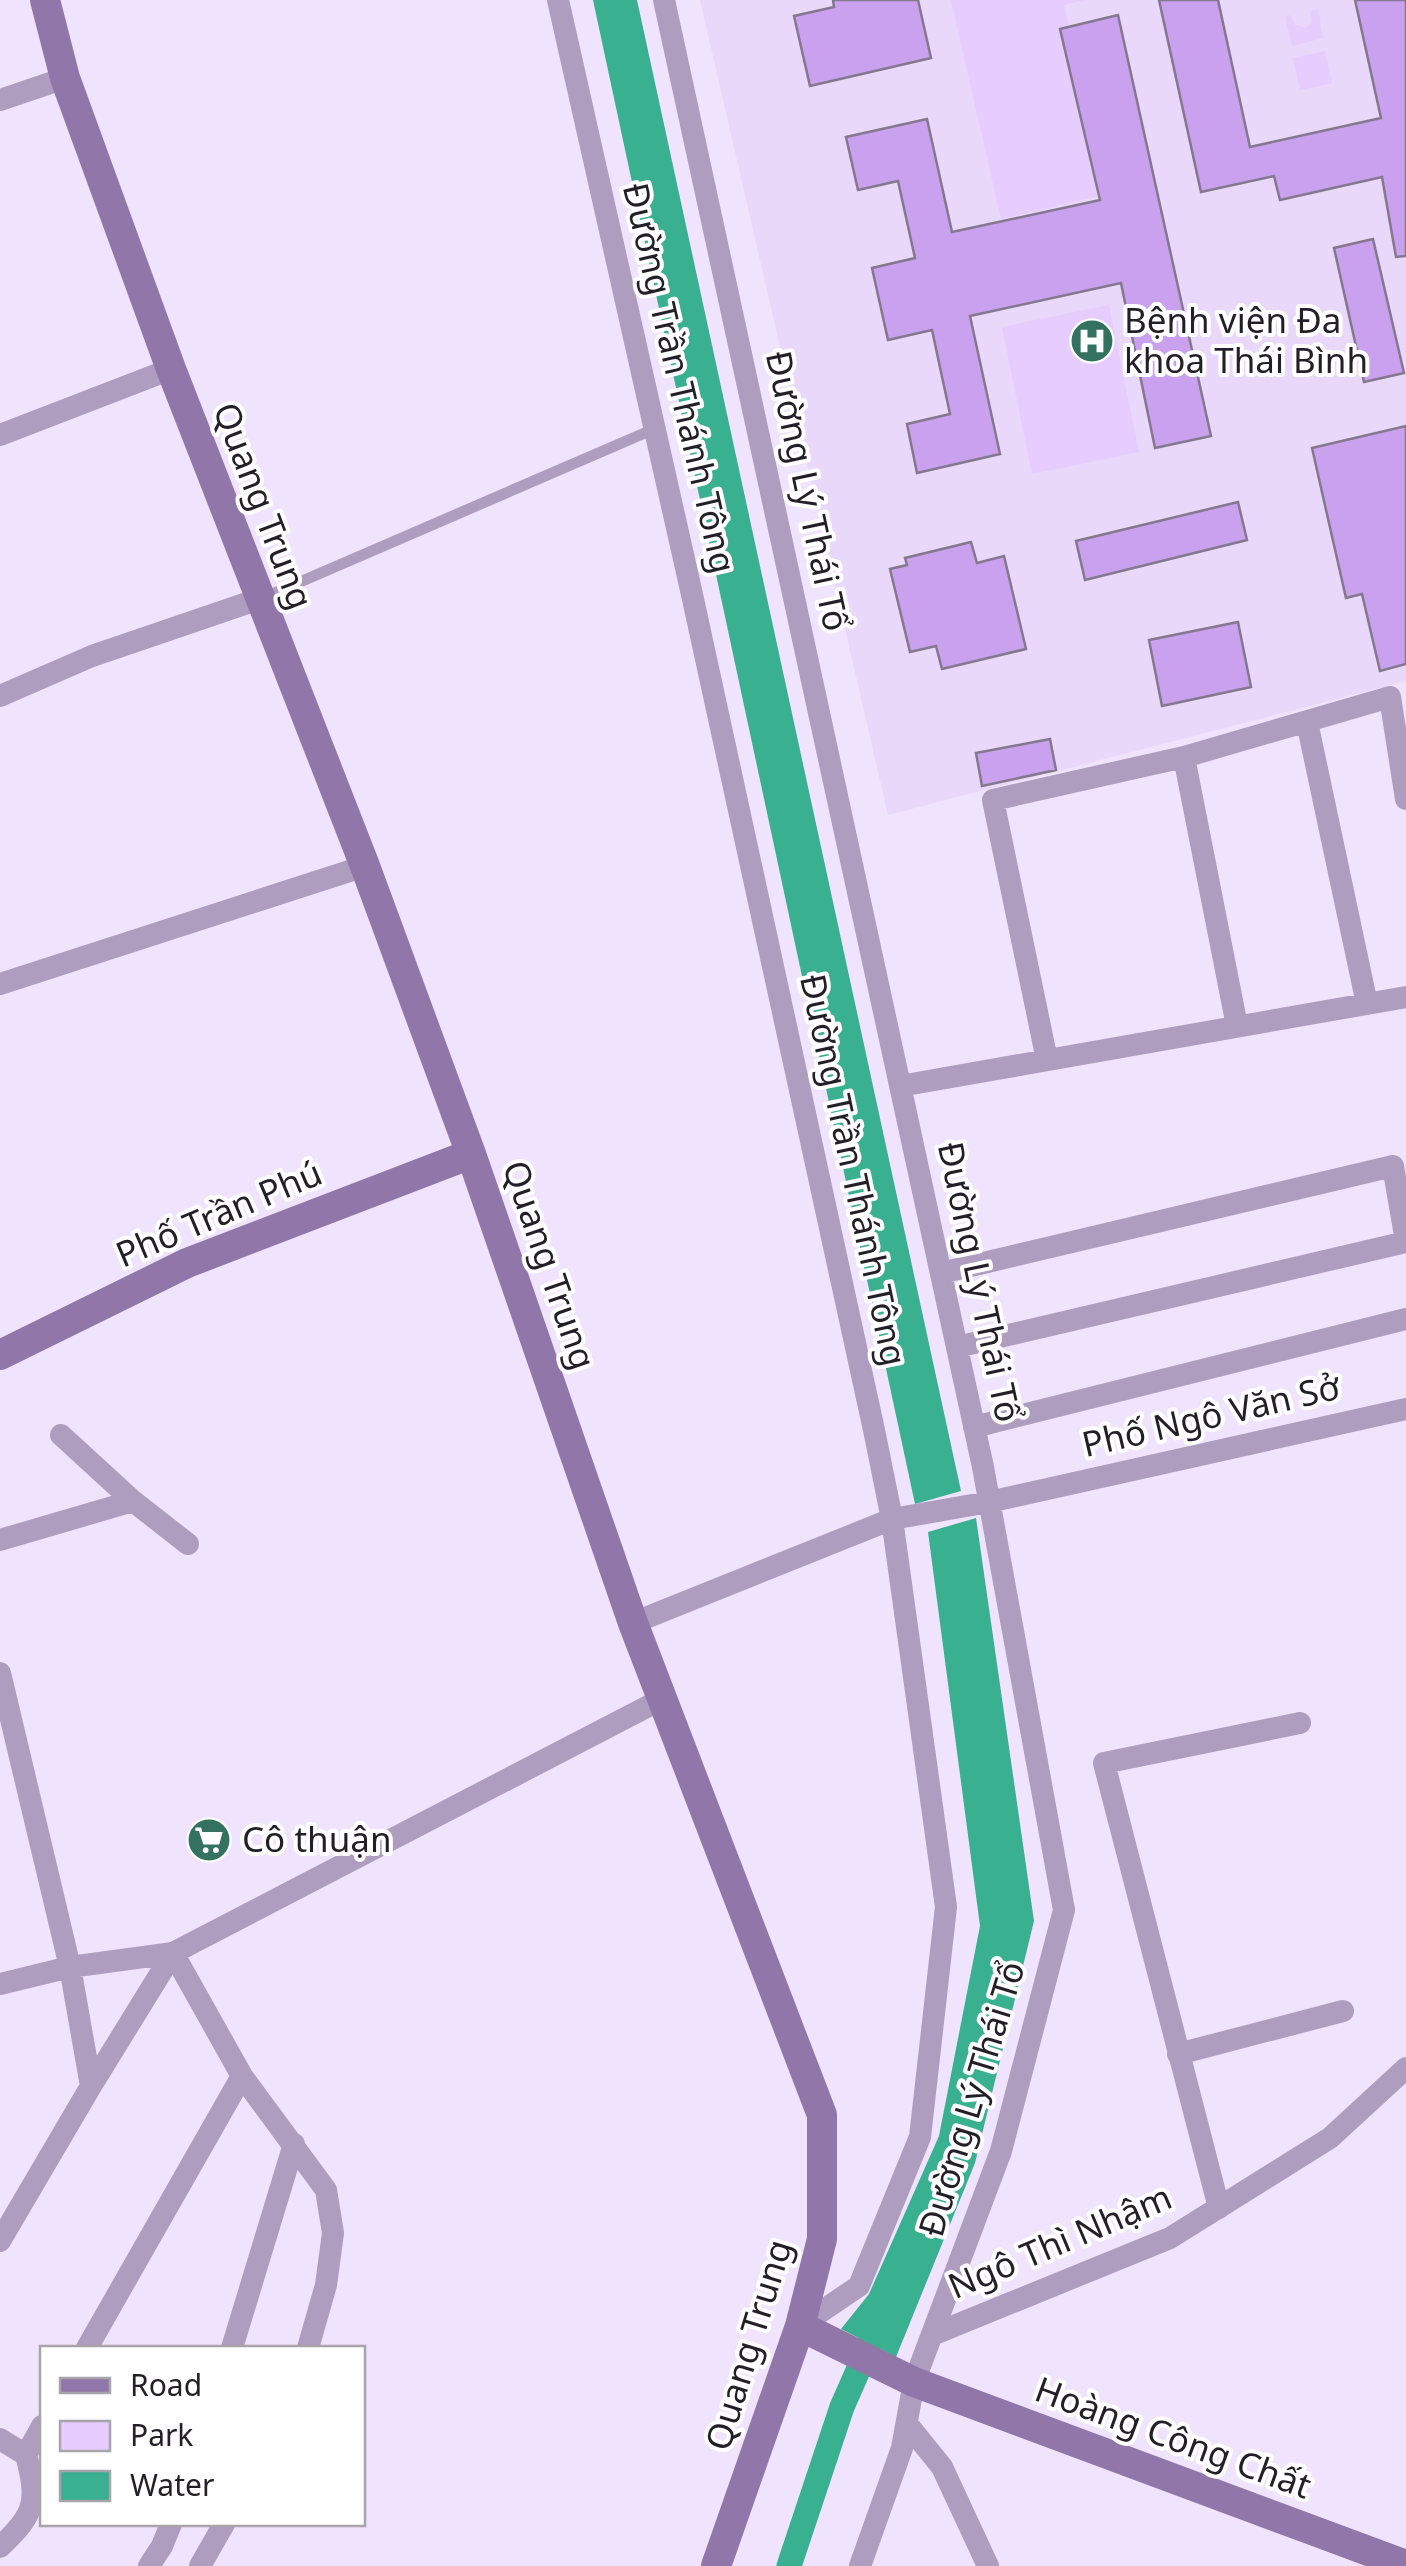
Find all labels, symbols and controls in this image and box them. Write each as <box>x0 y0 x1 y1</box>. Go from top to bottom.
street label: Đường Trần Thánh Tông <box>613 178 748 577</box>
place label: Bệnh viện Đa khoa Thái Bình <box>1124 296 1368 383</box>
hospital icon: Bệnh viện Đa khoa Thái Bình <box>1069 318 1115 364</box>
street label: Đường Lý Thái Tổ <box>756 346 861 635</box>
street label: Quang Trung <box>203 395 325 616</box>
street label: Đường Trần Thánh Tông <box>790 970 919 1370</box>
street label: Đường Lý Thái Tổ <box>928 1137 1033 1426</box>
street label: Phố Trần Phú <box>108 1148 329 1277</box>
street label: Quang Trung <box>493 1154 608 1375</box>
street label: Phố Ngô Văn Sở <box>1077 1362 1345 1467</box>
place label: Cô thuận <box>242 1815 392 1862</box>
supermarket icon: Cô thuận <box>186 1817 232 1863</box>
street label: Đường Lý Thái Tổ <box>906 1955 1035 2242</box>
street label: Ngô Thì Nhậm <box>941 2172 1178 2309</box>
street label: Quang Trung <box>693 2234 802 2456</box>
legend <box>40 2346 365 2526</box>
text: Road <box>130 2364 202 2405</box>
street label: Hoàng Công Chất <box>1029 2365 1318 2508</box>
text: Park <box>130 2414 193 2455</box>
text: Water <box>130 2464 214 2505</box>

